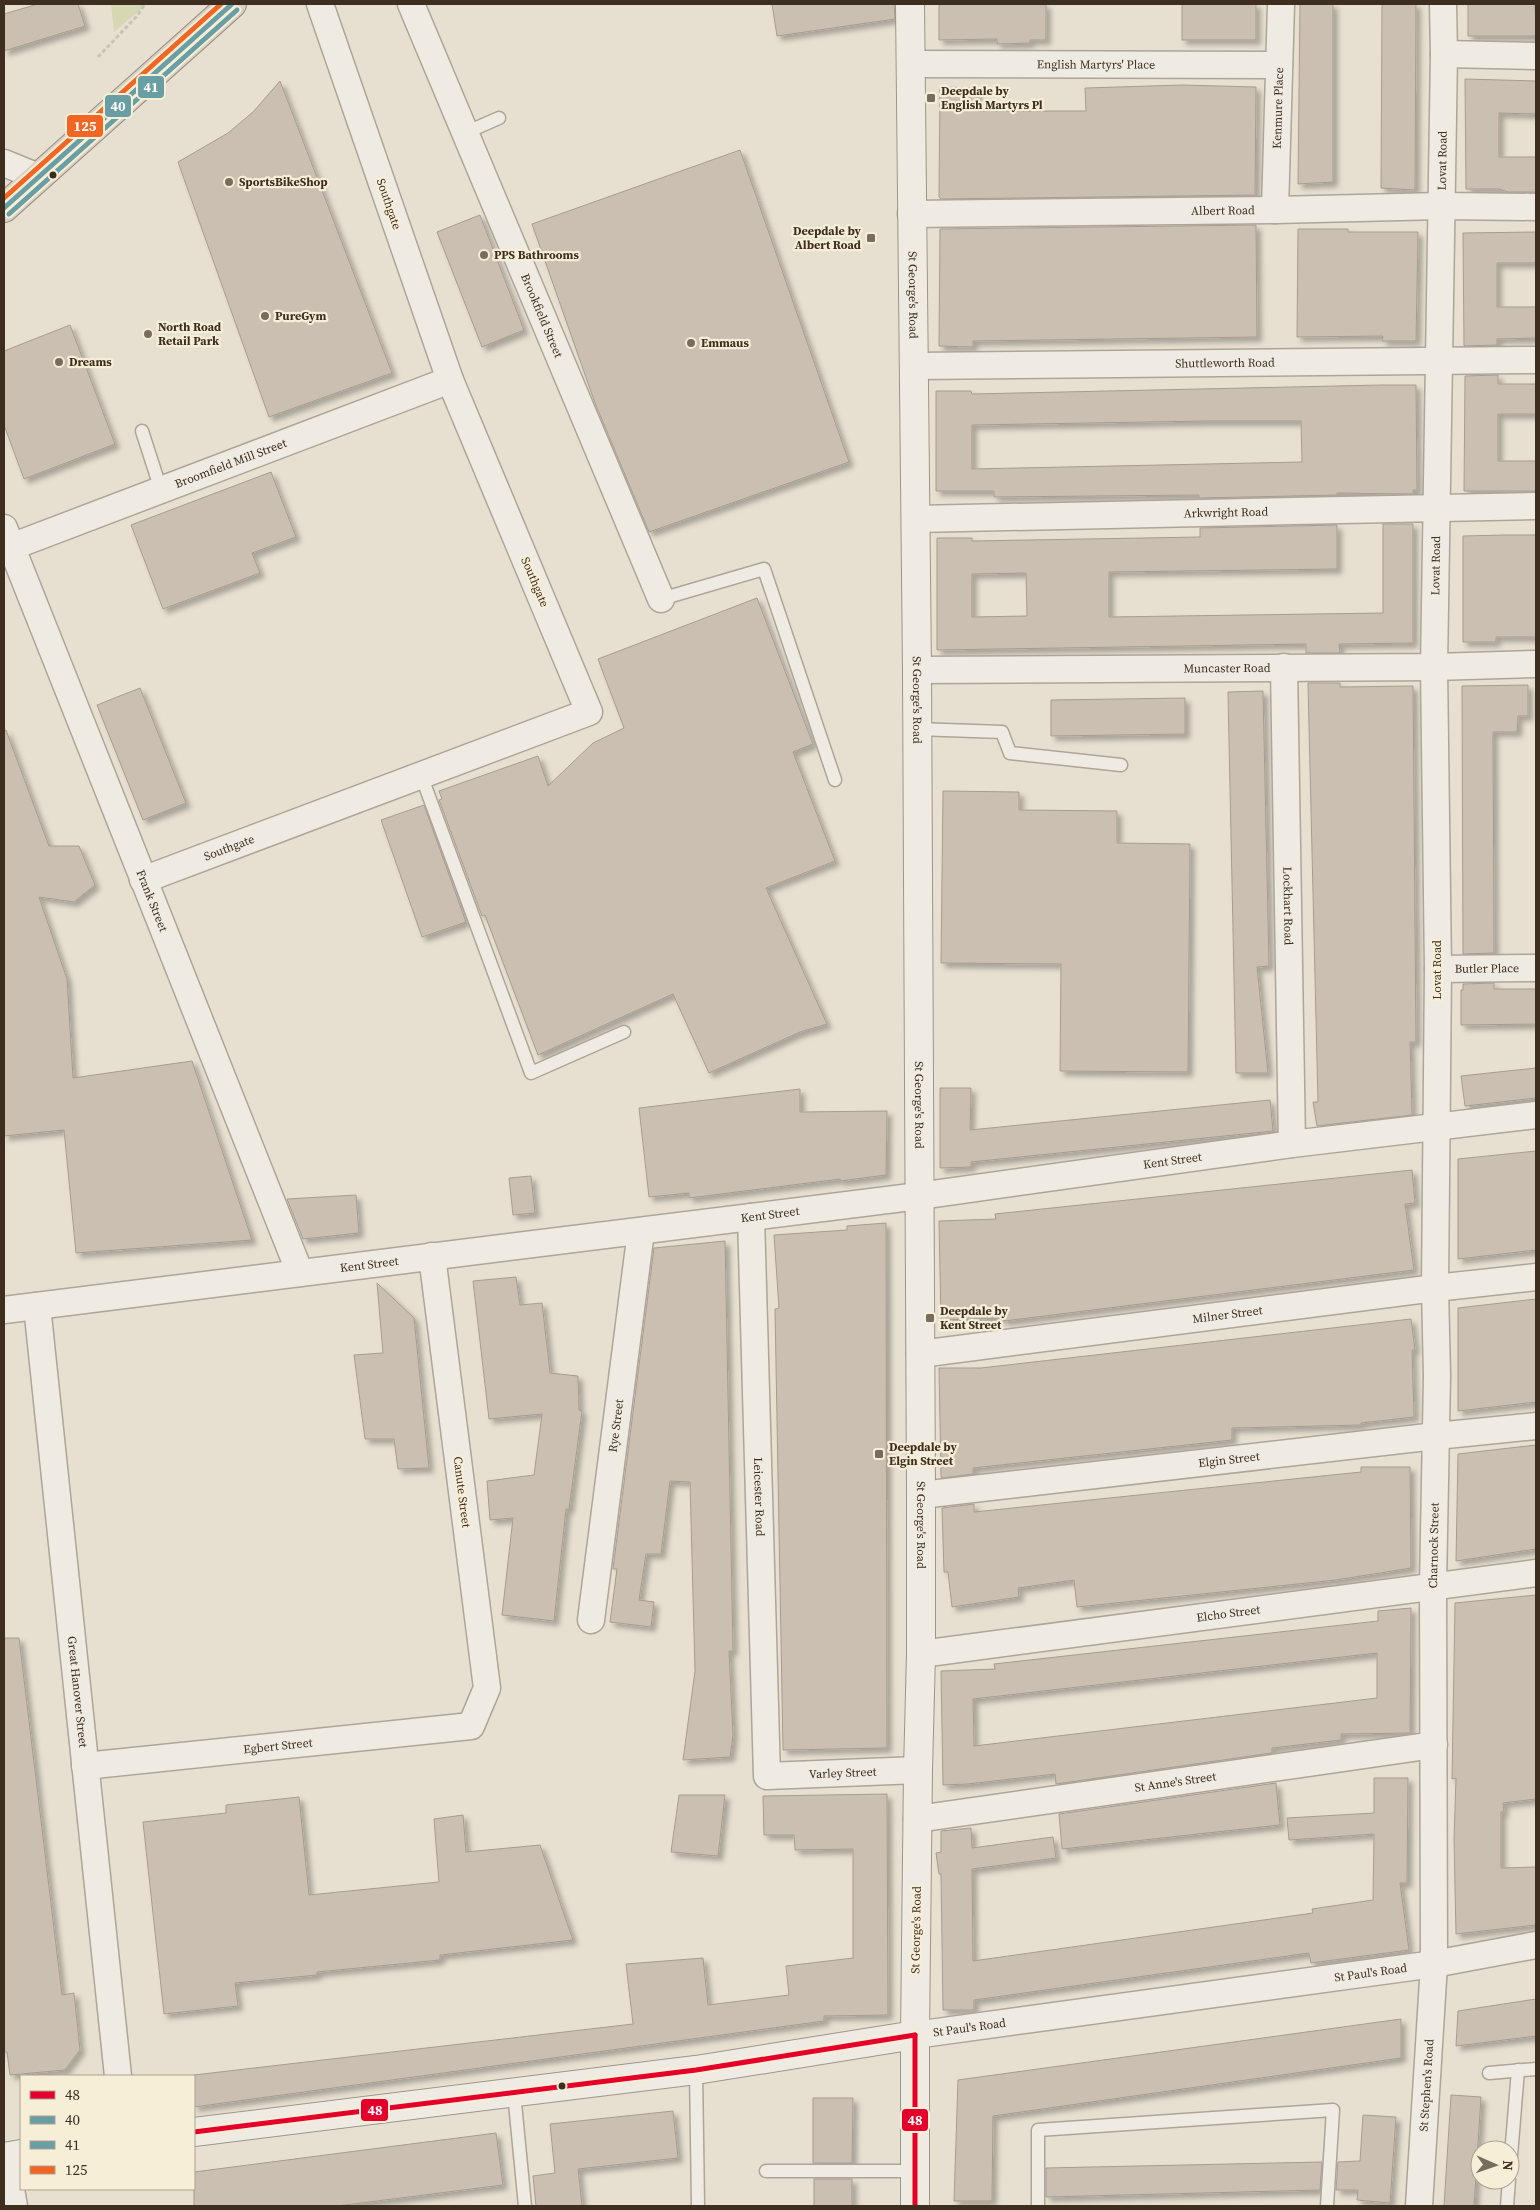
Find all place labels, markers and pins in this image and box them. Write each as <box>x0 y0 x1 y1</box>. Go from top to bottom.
place label: Deepdale by English Martyrs Pl <box>941 83 1043 113</box>
marker: Deepdale by English Martyrs Pl <box>925 92 937 104</box>
unlabelled marker <box>48 170 58 180</box>
place label: SportsBikeShop <box>239 174 328 190</box>
marker: SportsBikeShop <box>223 176 235 188</box>
place label: Deepdale by Albert Road <box>793 223 862 253</box>
marker: Deepdale by Albert Road <box>865 232 877 244</box>
place label: PPS Bathrooms <box>494 247 579 263</box>
marker: PPS Bathrooms <box>478 249 490 261</box>
place label: PureGym <box>275 308 327 324</box>
marker: PureGym <box>259 310 271 322</box>
place label: North Road Retail Park <box>158 319 221 349</box>
marker: North Road Retail Park <box>142 328 154 340</box>
place label: Emmaus <box>701 335 749 351</box>
marker: Emmaus <box>685 337 697 349</box>
place label: Dreams <box>69 354 112 370</box>
marker: Dreams <box>53 356 65 368</box>
place label: Deepdale by Kent Street <box>940 1303 1009 1333</box>
marker: Deepdale by Kent Street <box>924 1312 936 1324</box>
place label: Deepdale by Elgin Street <box>889 1439 958 1469</box>
marker: Deepdale by Elgin Street <box>873 1448 885 1460</box>
unlabelled marker <box>557 2081 567 2091</box>

